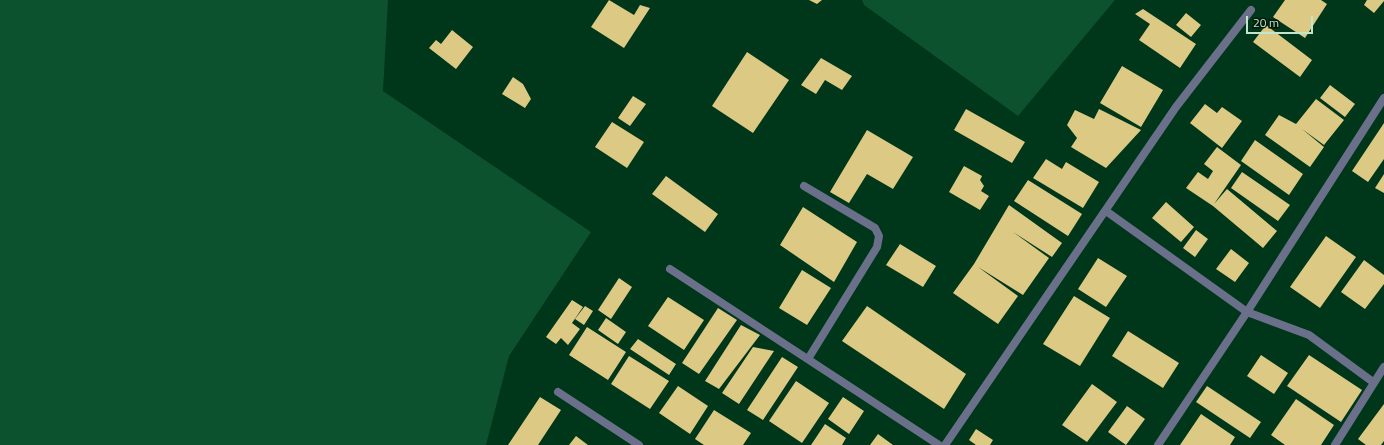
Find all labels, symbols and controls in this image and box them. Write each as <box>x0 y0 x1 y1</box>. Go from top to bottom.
scale bar <box>1248 8 1315 34</box>
text: 20 m <box>1253 13 1279 32</box>

